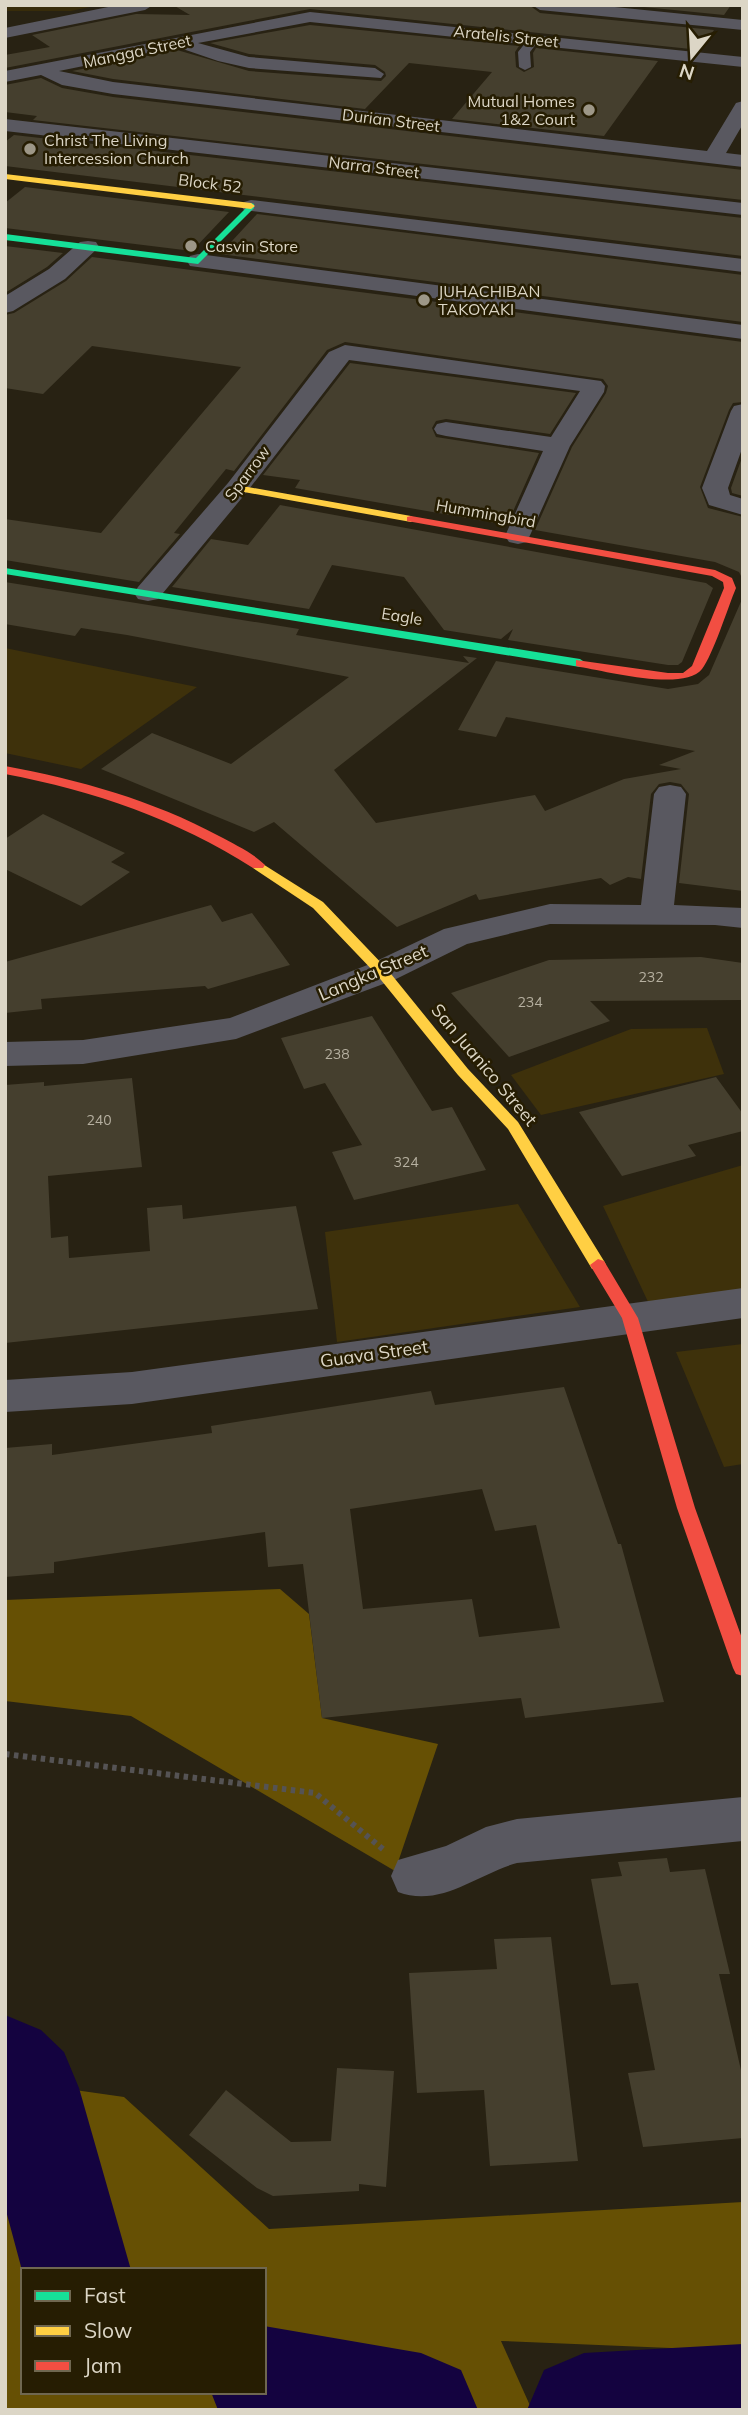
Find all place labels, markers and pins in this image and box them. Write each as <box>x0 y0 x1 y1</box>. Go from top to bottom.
place label: Mutual Homes 1&2 Court <box>468 91 575 129</box>
marker: Mutual Homes 1&2 Court <box>581 102 597 118</box>
place label: Christ The Living Intercession Church <box>44 130 189 168</box>
marker: Christ The Living Intercession Church <box>22 141 38 157</box>
place label: Casvin Store <box>205 236 298 256</box>
marker: Casvin Store <box>183 238 199 254</box>
place label: JUHACHIBAN TAKOYAKI <box>438 281 541 319</box>
marker: JUHACHIBAN TAKOYAKI <box>416 292 432 308</box>

